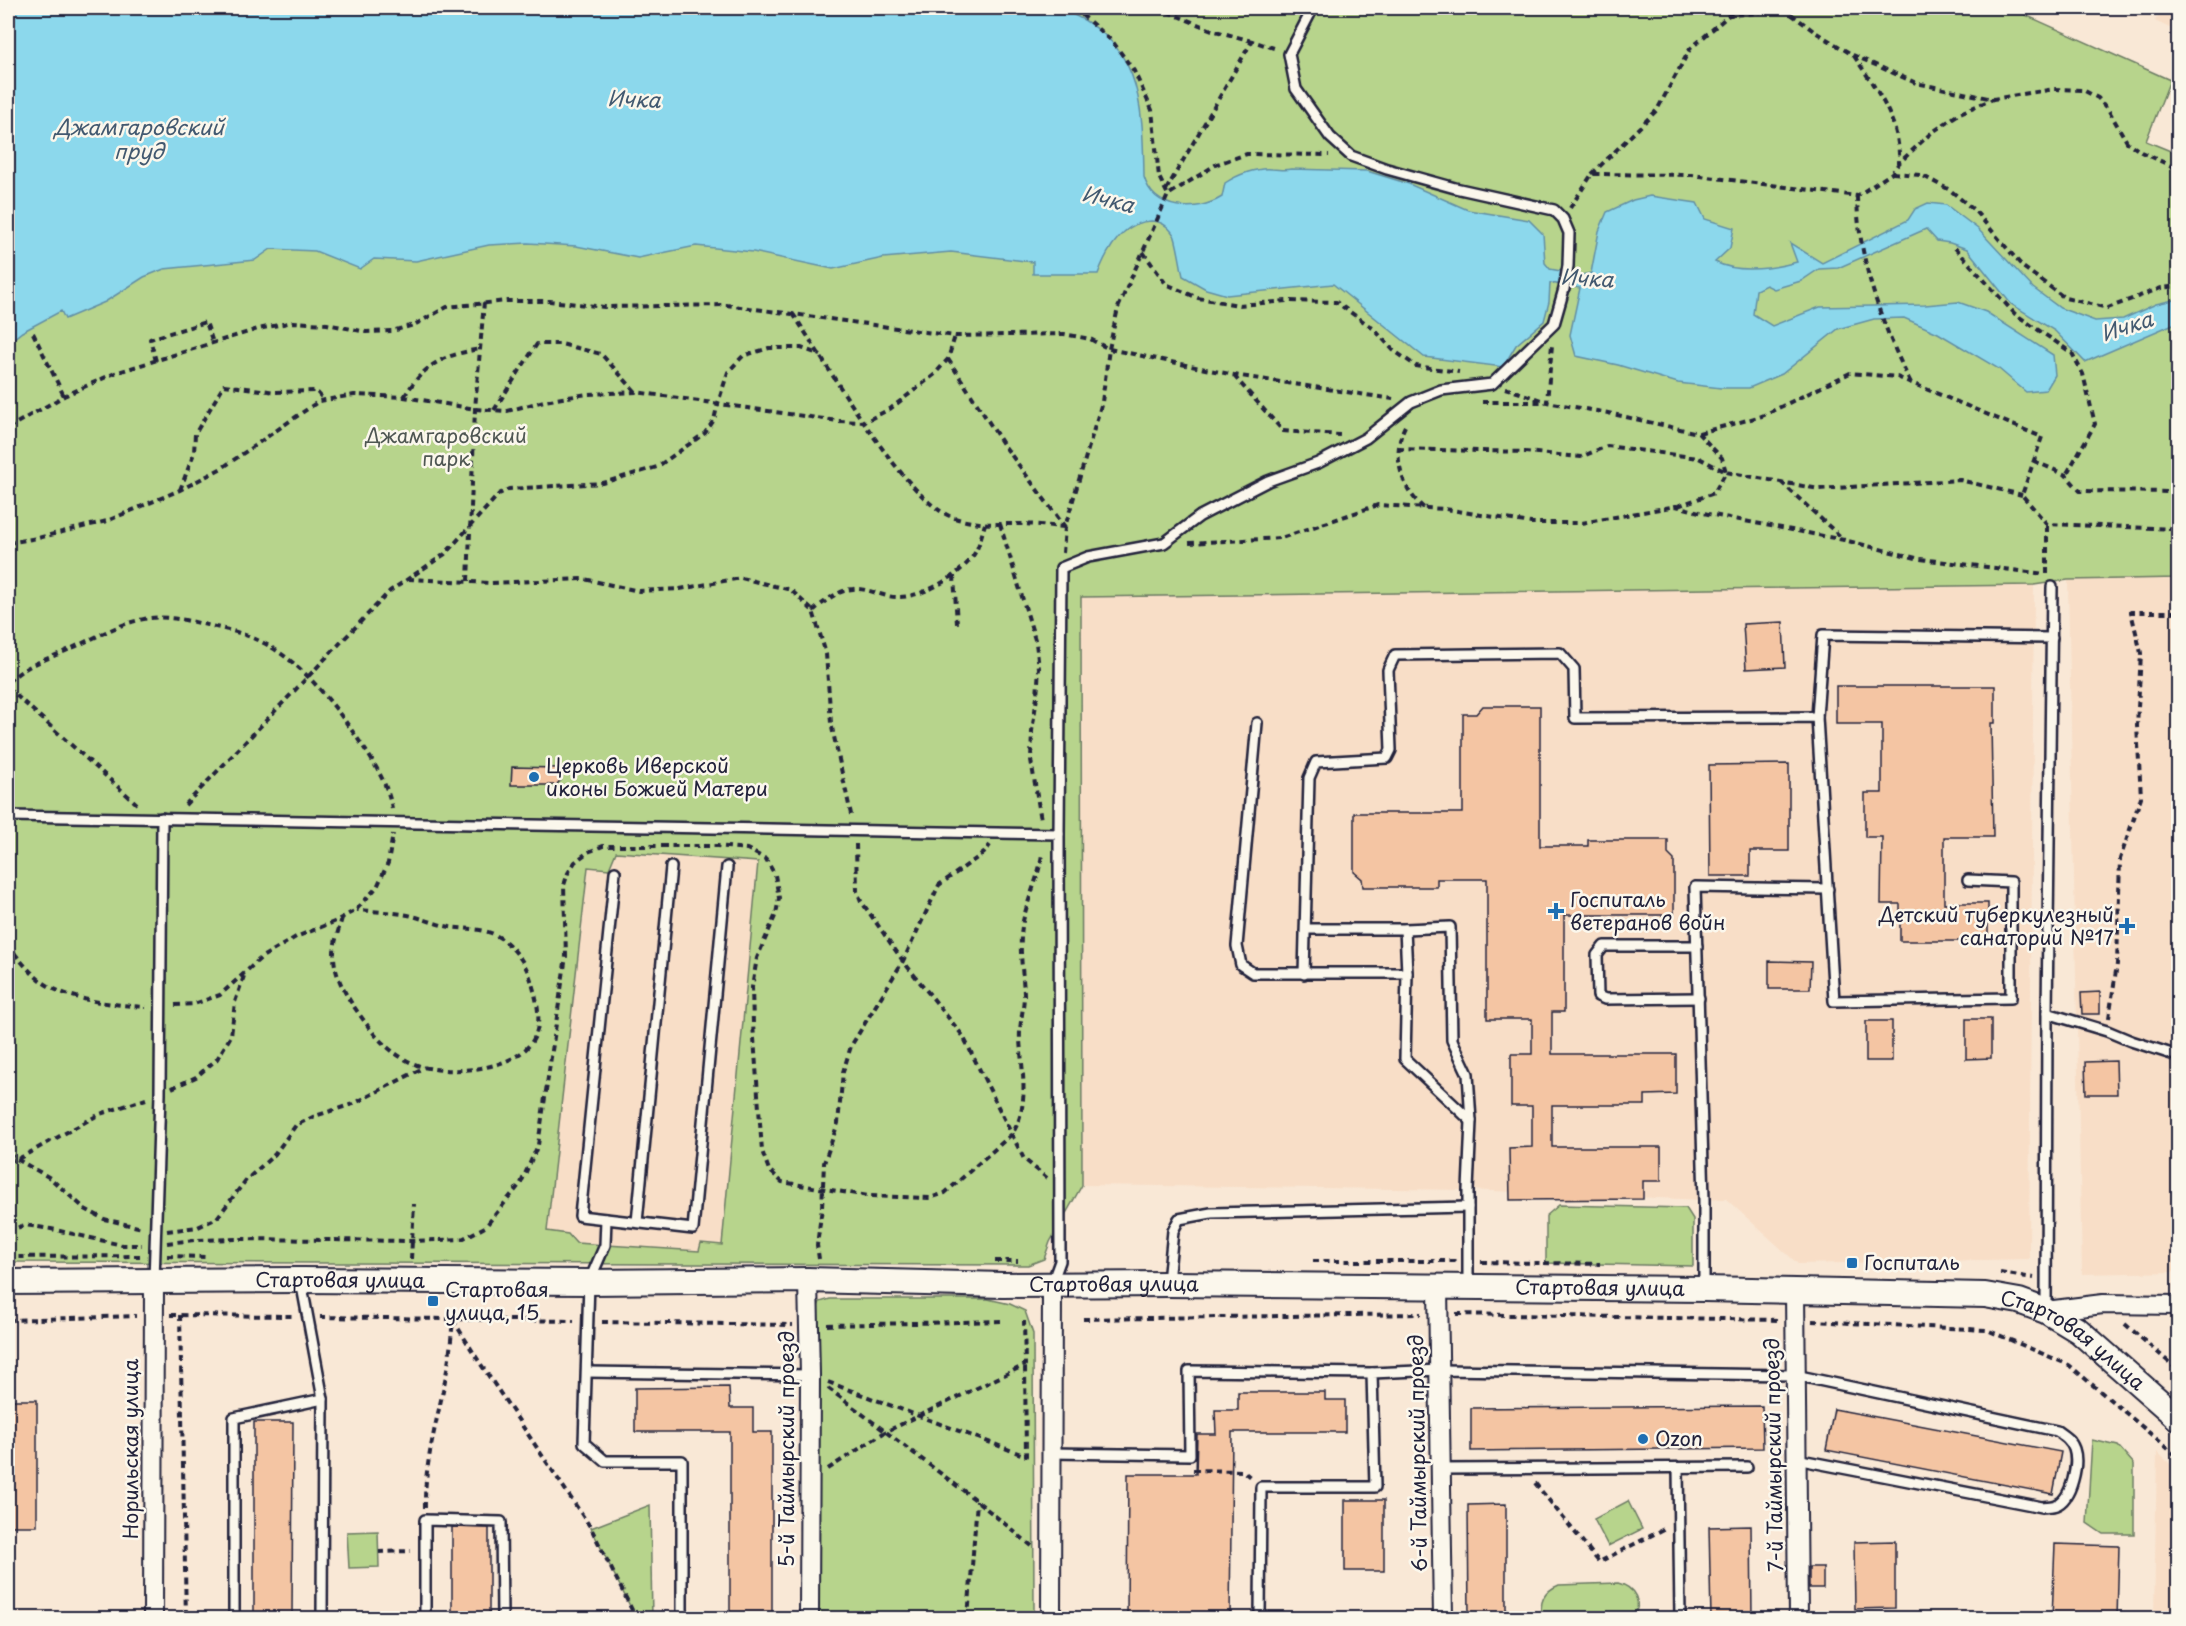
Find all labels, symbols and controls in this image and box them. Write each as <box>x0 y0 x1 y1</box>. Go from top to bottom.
water label: Ичка <box>607 81 662 115</box>
water label: Джамгаровский пруд <box>52 110 226 166</box>
water label: Ичка <box>1079 176 1139 220</box>
water label: Ичка <box>1560 260 1615 294</box>
water label: Ичка <box>2096 301 2157 348</box>
park label: Джамгаровский парк <box>364 420 527 473</box>
place label: Церковь Иверской иконы Божией Матери <box>546 750 768 803</box>
marker: Церковь Иверской иконы Божией Матери <box>527 770 541 784</box>
place label: Госпиталь ветеранов войн <box>1570 884 1726 937</box>
place label: Детский туберкулезный санаторий №17 <box>1878 899 2114 952</box>
marker: Госпиталь ветеранов войн <box>1547 902 1565 920</box>
marker: Детский туберкулезный санаторий №17 <box>2118 917 2136 935</box>
place label: Госпиталь <box>1864 1247 1960 1277</box>
marker: Госпиталь <box>1845 1256 1859 1270</box>
street label: Стартовая улица <box>255 1264 425 1295</box>
street label: Стартовая улица <box>1029 1268 1199 1299</box>
street label: Стартовая улица <box>1515 1271 1685 1303</box>
place label: Стартовая улица, 15 <box>445 1274 549 1327</box>
street label: Стартовая улица <box>1998 1282 2153 1397</box>
marker: Стартовая улица, 15 <box>426 1294 440 1308</box>
street label: 5-й Таймырский проезд <box>771 1331 801 1567</box>
street label: 6-й Таймырский проезд <box>1400 1334 1434 1572</box>
street label: 7-й Таймырский проезд <box>1756 1338 1790 1572</box>
street label: Норильская улица <box>115 1358 145 1539</box>
place label: Ozon <box>1655 1423 1703 1453</box>
marker: Ozon <box>1636 1432 1650 1446</box>

